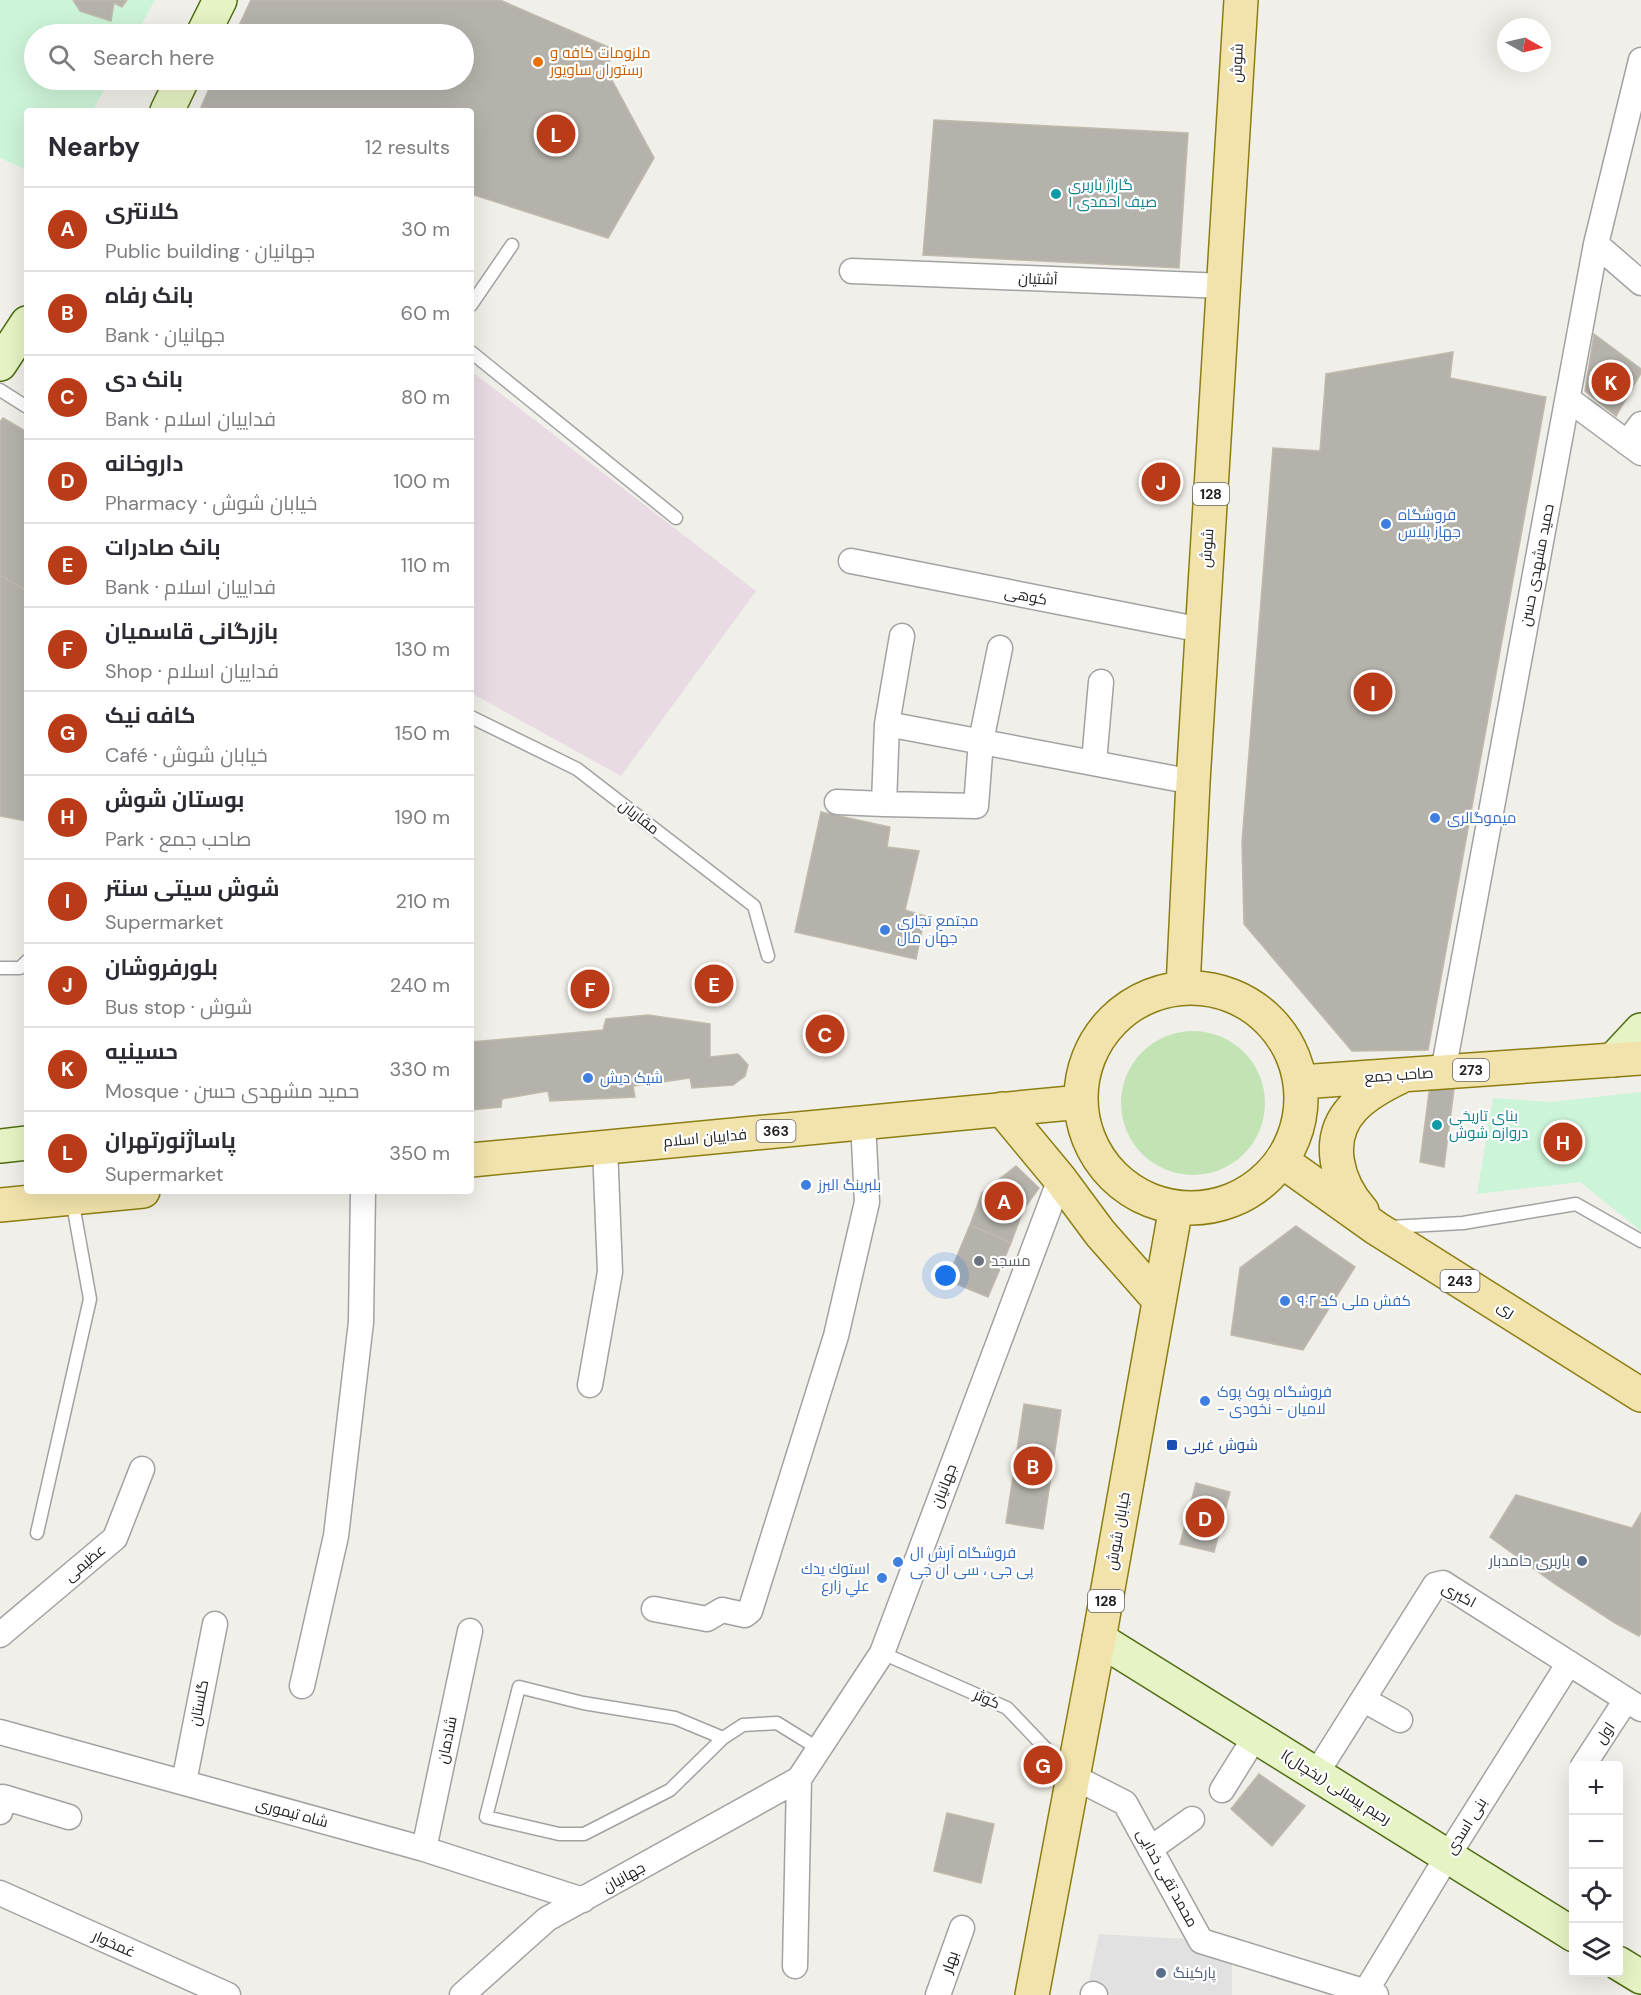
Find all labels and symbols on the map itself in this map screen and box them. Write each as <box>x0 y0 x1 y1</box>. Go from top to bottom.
north arrow <box>1497 18 1551 72</box>
place label: ملزومات کافه و رستوران ساویور <box>549 43 651 80</box>
street label: شوش <box>1226 43 1248 83</box>
marker: ملزومات کافه و رستوران ساویور <box>531 55 545 69</box>
pin: L <box>536 112 576 156</box>
place label: گاراژ باربری صیف احمدی ۱ <box>1068 175 1157 212</box>
marker: گاراژ باربری صیف احمدی ۱ <box>1049 187 1063 201</box>
street label: آشتیان <box>1018 268 1058 290</box>
pin: K <box>1592 360 1630 404</box>
pin: J <box>1142 460 1180 504</box>
road number: 128 <box>1193 483 1229 505</box>
street label: حمید مشهدی حسن <box>1515 502 1559 628</box>
place label: فروشگاه جهاز پلاس <box>1398 505 1461 542</box>
marker: فروشگاه جهاز پلاس <box>1379 517 1393 531</box>
street label: شوش <box>1196 528 1218 568</box>
street label: کوهی <box>1003 582 1049 610</box>
pin: I <box>1354 670 1392 714</box>
street label: مقاریان <box>615 795 663 839</box>
place label: میموگالری <box>1447 808 1516 828</box>
marker: میموگالری <box>1428 811 1442 825</box>
place label: مجتمع تجاری جهان مال <box>897 911 979 948</box>
marker: مجتمع تجاری جهان مال <box>878 923 892 937</box>
pin: E <box>694 962 734 1006</box>
pin: F <box>570 966 610 1012</box>
pin: C <box>806 1012 844 1056</box>
road number: 273 <box>1453 1059 1489 1081</box>
street label: صاحب جمع <box>1364 1063 1434 1088</box>
place label: شیک دیش <box>600 1068 663 1088</box>
marker: شیک دیش <box>581 1071 595 1085</box>
place label: بنای تاریخی دروازه شوش <box>1449 1106 1528 1143</box>
marker: بنای تاریخی دروازه شوش <box>1430 1118 1444 1132</box>
road number: 363 <box>756 1120 796 1142</box>
pin: H <box>1544 1120 1582 1164</box>
street label: فداییان اسلام <box>662 1124 748 1152</box>
place label: بلبرینگ البرز <box>817 1175 881 1195</box>
marker: بلبرینگ البرز <box>799 1178 813 1192</box>
pin: A <box>984 1178 1024 1224</box>
place label: مسجد <box>991 1251 1031 1271</box>
marker: مسجد <box>972 1254 986 1268</box>
your location <box>931 1261 960 1290</box>
road number: 243 <box>1440 1270 1480 1292</box>
place label: کفش ملی کد ۹۰۲ <box>1297 1291 1411 1311</box>
marker: کفش ملی کد ۹۰۲ <box>1278 1294 1292 1308</box>
street label: ری <box>1493 1296 1519 1322</box>
place label: فروشگاه پوک پوک - لاميان - نخودی <box>1217 1382 1332 1419</box>
marker: فروشگاه پوک پوک - لاميان - نخودی <box>1198 1394 1212 1408</box>
place label: شوش غربی <box>1184 1435 1258 1455</box>
marker: شوش غربی <box>1165 1438 1179 1452</box>
pin: B <box>1014 1444 1052 1488</box>
street label: جهانیان <box>927 1461 961 1511</box>
street label: خیابان شوش <box>1101 1490 1135 1572</box>
pin: D <box>1186 1496 1224 1540</box>
street label: عظیمی <box>60 1540 110 1586</box>
place label: فروشگاه آرش ال پی جی ، سی ان جی <box>910 1543 1033 1580</box>
place label: باربری حامدبار <box>1488 1551 1570 1571</box>
marker: باربری حامدبار <box>1575 1554 1589 1568</box>
marker: فروشگاه آرش ال پی جی ، سی ان جی <box>891 1555 905 1569</box>
place label: استوك يدك علي زارع <box>801 1559 870 1598</box>
marker: استوك يدك علي زارع <box>875 1571 889 1585</box>
street label: اکبری <box>1439 1578 1479 1612</box>
road number: 128 <box>1088 1590 1124 1612</box>
street label: گلستان <box>185 1678 213 1728</box>
street label: کوثر <box>970 1684 1003 1714</box>
street label: شادمان <box>432 1714 462 1766</box>
street label: اول <box>1591 1718 1619 1748</box>
pin: G <box>1024 1742 1062 1788</box>
street label: رحیم پیمانی (یخچال)ا <box>1277 1745 1395 1829</box>
street label: شاه تیموری <box>254 1794 330 1832</box>
street label: بنی اسدی <box>1441 1794 1491 1858</box>
street label: محمد تقی خدایی <box>1132 1825 1202 1931</box>
street label: جهانیان <box>599 1857 649 1897</box>
street label: غمخوار <box>89 1925 138 1962</box>
street label: بهار <box>937 1948 963 1977</box>
place label: پارکینگ <box>1173 1963 1216 1983</box>
marker: پارکینگ <box>1154 1966 1168 1980</box>

